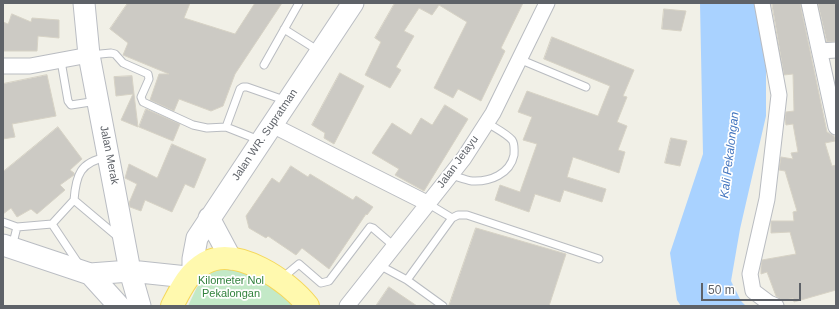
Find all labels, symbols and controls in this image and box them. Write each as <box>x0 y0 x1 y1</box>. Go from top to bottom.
street label: Jalan WR. Supratman <box>229 87 301 183</box>
water label: Kali Pekalongan <box>718 111 742 199</box>
street label: Jalan Merak <box>97 124 121 186</box>
street label: Jalan Jetayu <box>435 133 481 191</box>
park label: Kilometer Nol Pekalongan <box>198 274 264 300</box>
scale bar <box>703 275 803 301</box>
text: 50 m <box>708 283 735 297</box>

